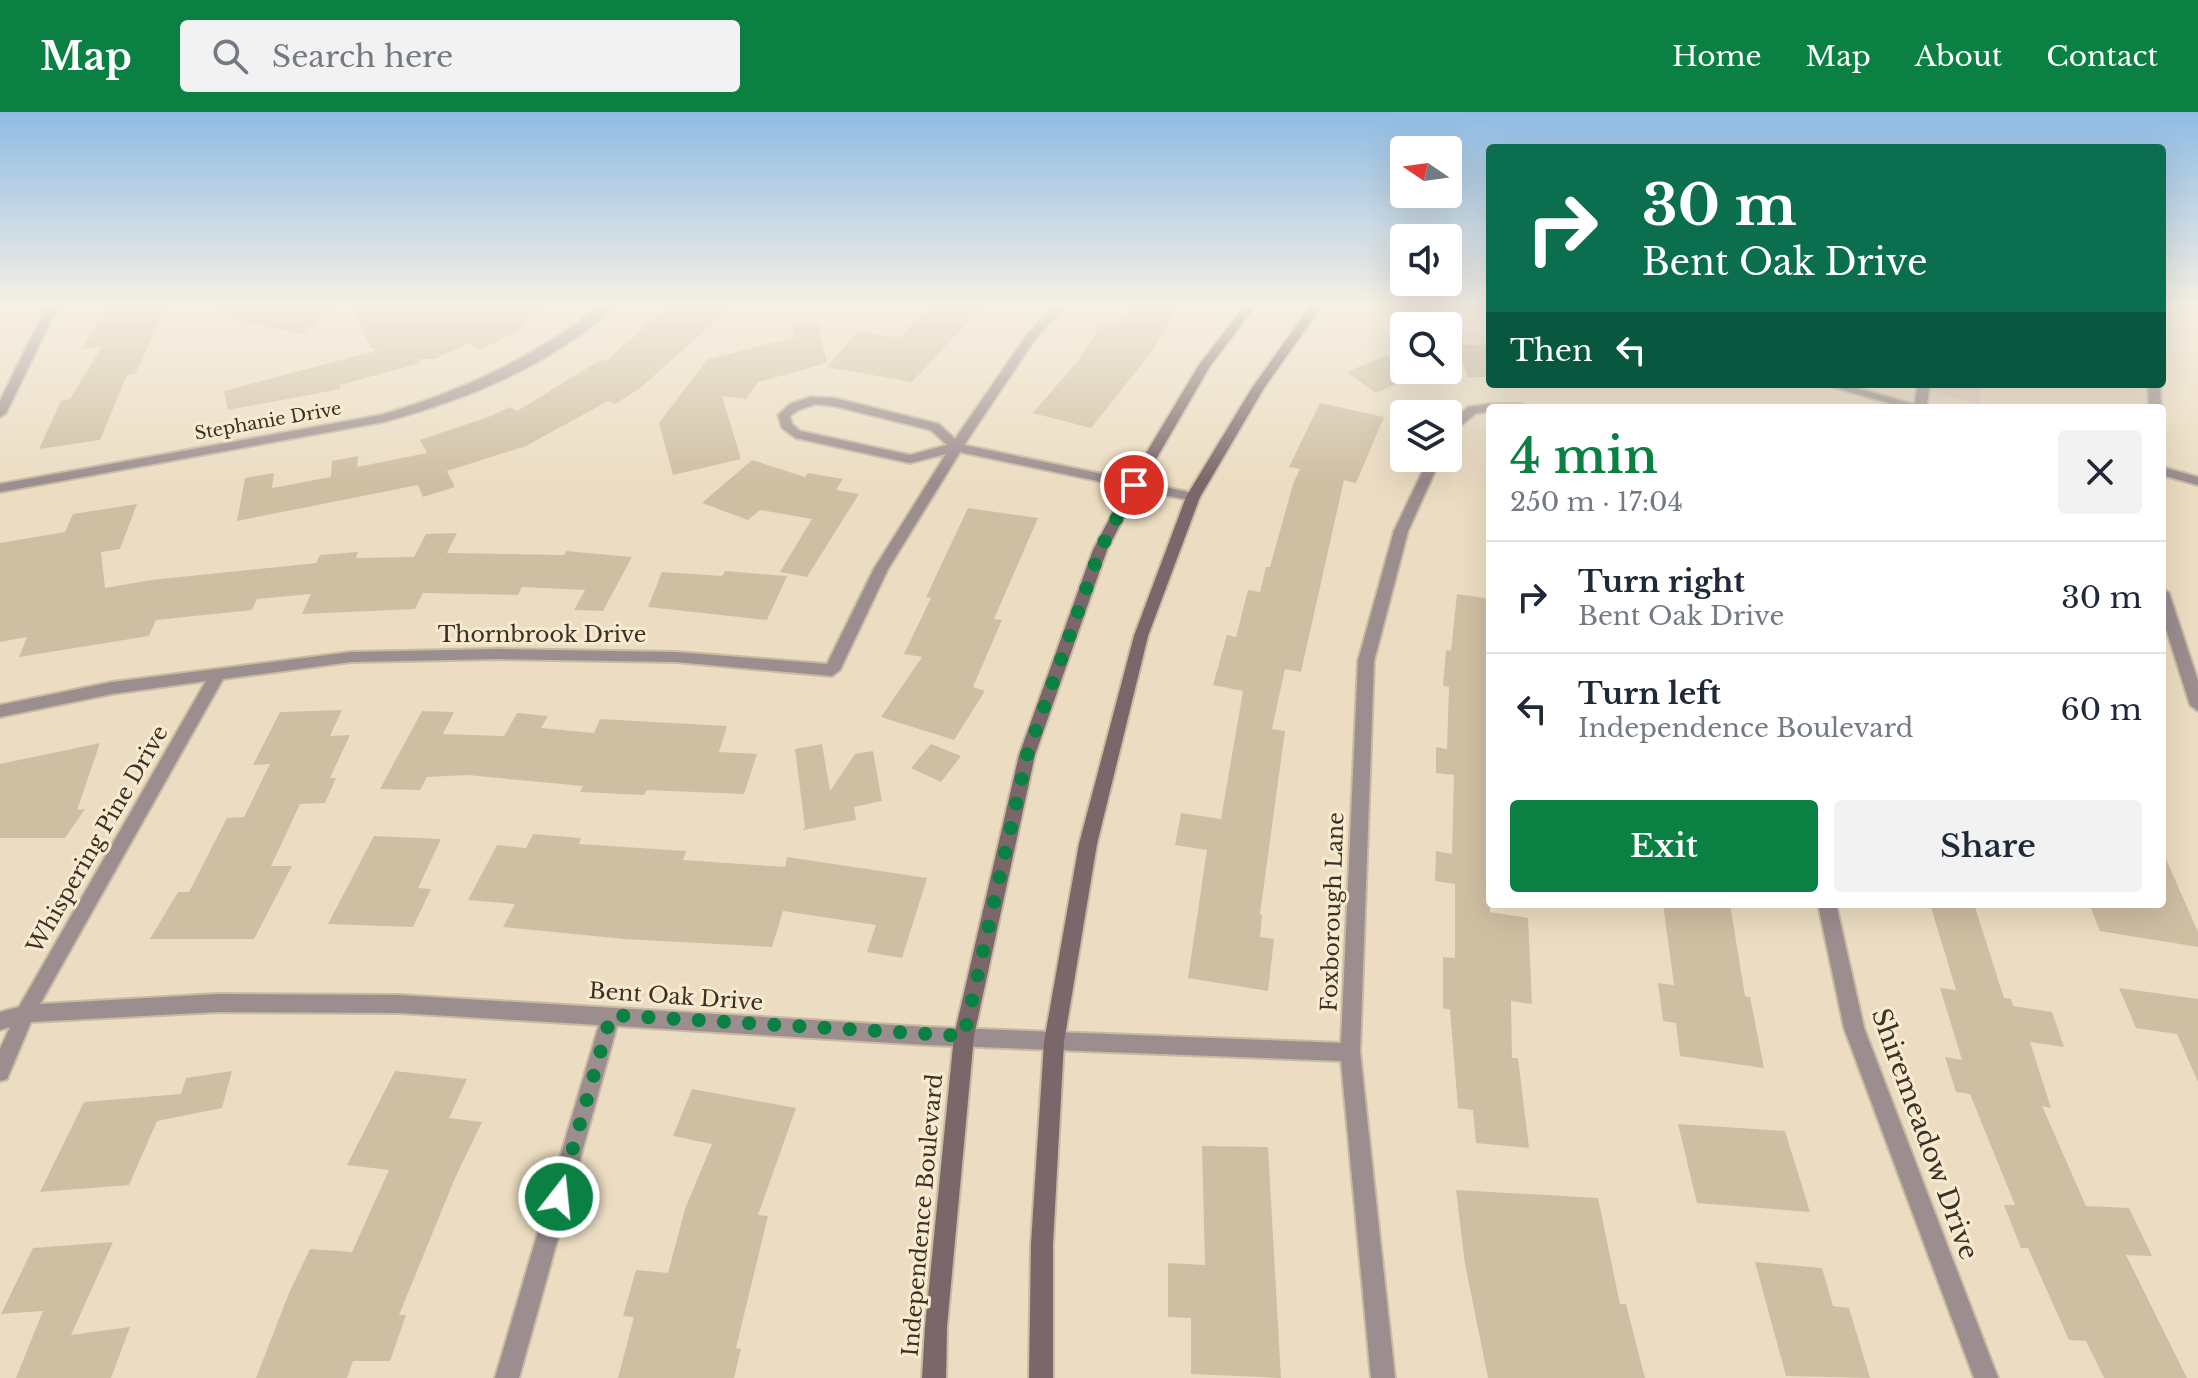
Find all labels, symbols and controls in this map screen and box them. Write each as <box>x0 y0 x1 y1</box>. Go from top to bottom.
search box <box>180 20 740 92</box>
text: Map <box>40 33 132 80</box>
icon: search <box>208 34 252 78</box>
text: Search here <box>272 38 453 75</box>
text: Home <box>1672 39 1762 74</box>
text: Map <box>1806 39 1871 74</box>
text: About <box>1915 39 2002 74</box>
text: Contact <box>2046 39 2158 74</box>
north arrow <box>1390 136 1462 208</box>
map controls <box>1390 136 1462 472</box>
text: 30 m <box>1642 171 1797 240</box>
icon: right <box>1510 176 1614 280</box>
button: sound <box>1390 224 1462 296</box>
text: Bent Oak Drive <box>1642 240 1928 285</box>
button: search <box>1390 312 1462 384</box>
icon: left <box>1609 328 1653 372</box>
text: Then <box>1510 332 1593 369</box>
street label: Stephanie Drive <box>193 397 343 445</box>
button: layers <box>1390 400 1462 472</box>
text: 4 min <box>1510 426 1658 486</box>
button: close <box>2058 430 2142 514</box>
pin <box>1100 451 1168 519</box>
icon: arrive <box>1112 463 1156 507</box>
text: 250 m · 17:04 <box>1510 486 1683 518</box>
text: Turn right <box>1578 563 1745 600</box>
icon: right <box>1510 575 1554 619</box>
text: 30 m <box>2061 579 2142 616</box>
text: Bent Oak Drive <box>1578 600 1784 632</box>
street label: Thornbrook Drive <box>438 621 646 648</box>
text: Turn left <box>1578 675 1721 712</box>
icon: left <box>1510 687 1554 731</box>
text: 60 m <box>2060 691 2142 728</box>
text: Independence Boulevard <box>1578 712 1913 744</box>
street label: Whispering Pine Drive <box>21 721 174 959</box>
button: Exit <box>1510 800 1818 892</box>
button: Share <box>1834 800 2142 892</box>
street label: Foxborough Lane <box>1316 812 1349 1012</box>
street label: Bent Oak Drive <box>588 977 764 1016</box>
street label: Shiremeadow Drive <box>1865 1004 1985 1264</box>
street label: Independence Boulevard <box>897 1072 948 1358</box>
position arrow <box>517 1155 601 1239</box>

